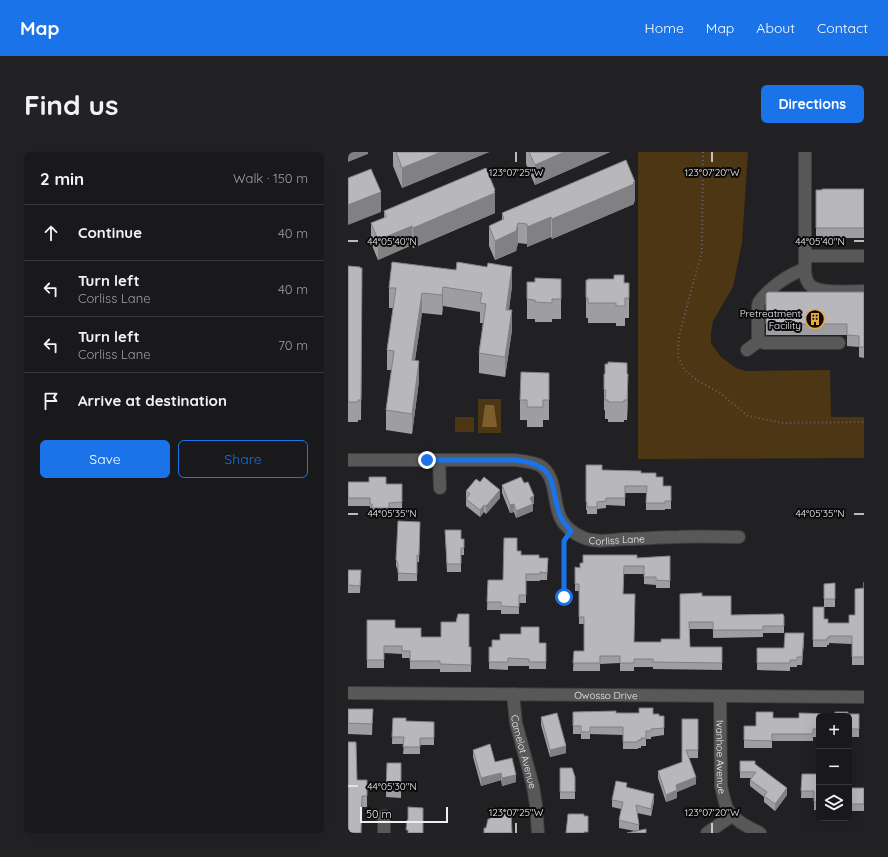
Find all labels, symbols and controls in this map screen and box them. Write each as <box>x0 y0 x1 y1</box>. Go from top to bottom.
text: Map <box>20 16 59 40</box>
text: Home <box>645 19 684 37</box>
text: Map <box>706 19 734 37</box>
text: About <box>756 19 795 37</box>
text: Contact <box>817 19 868 37</box>
button: Directions <box>761 85 864 123</box>
text: Find us <box>24 87 118 122</box>
text: 123°07'25"W <box>489 166 544 179</box>
text: 123°07'20"W <box>684 166 740 179</box>
text: 2 min <box>40 168 84 189</box>
text: Walk · 150 m <box>233 170 308 186</box>
icon: ahead <box>40 222 62 244</box>
text: Continue <box>78 223 142 242</box>
text: 40 m <box>278 225 308 241</box>
text: 44°05'40"N <box>367 235 417 248</box>
text: 44°05'40"N <box>795 235 845 248</box>
text: Turn left <box>78 271 140 290</box>
icon: left <box>40 278 62 300</box>
text: 40 m <box>278 281 308 297</box>
text: Corliss Lane <box>78 290 151 306</box>
place label: Pretreatment Facility <box>740 307 802 332</box>
building icon: Pretreatment Facility <box>804 308 826 330</box>
text: Turn left <box>78 327 140 346</box>
icon: left <box>40 334 62 356</box>
text: 70 m <box>278 337 308 353</box>
text: Corliss Lane <box>78 346 151 362</box>
icon: arrive <box>40 390 62 412</box>
text: Arrive at destination <box>78 391 227 410</box>
button: Save <box>40 440 170 478</box>
button: Share <box>178 440 308 478</box>
route end <box>418 451 436 469</box>
text: 44°05'35"N <box>368 507 417 520</box>
text: 44°05'35"N <box>796 507 845 520</box>
street label: Corliss Lane <box>588 532 645 547</box>
route start <box>555 588 573 606</box>
street label: Owosso Drive <box>574 688 638 702</box>
map controls <box>816 713 852 821</box>
button: + <box>816 713 852 749</box>
street label: Camelot Avenue <box>509 714 540 791</box>
street label: Ivanhoe Avenue <box>714 720 729 795</box>
button: − <box>816 749 852 785</box>
text: 44°05'30"N <box>367 780 417 793</box>
button: layers <box>816 785 852 821</box>
scale bar <box>360 805 448 824</box>
text: 123°07'25"W <box>489 806 544 819</box>
text: 123°07'20"W <box>684 806 740 819</box>
text: 50 m <box>366 807 392 821</box>

